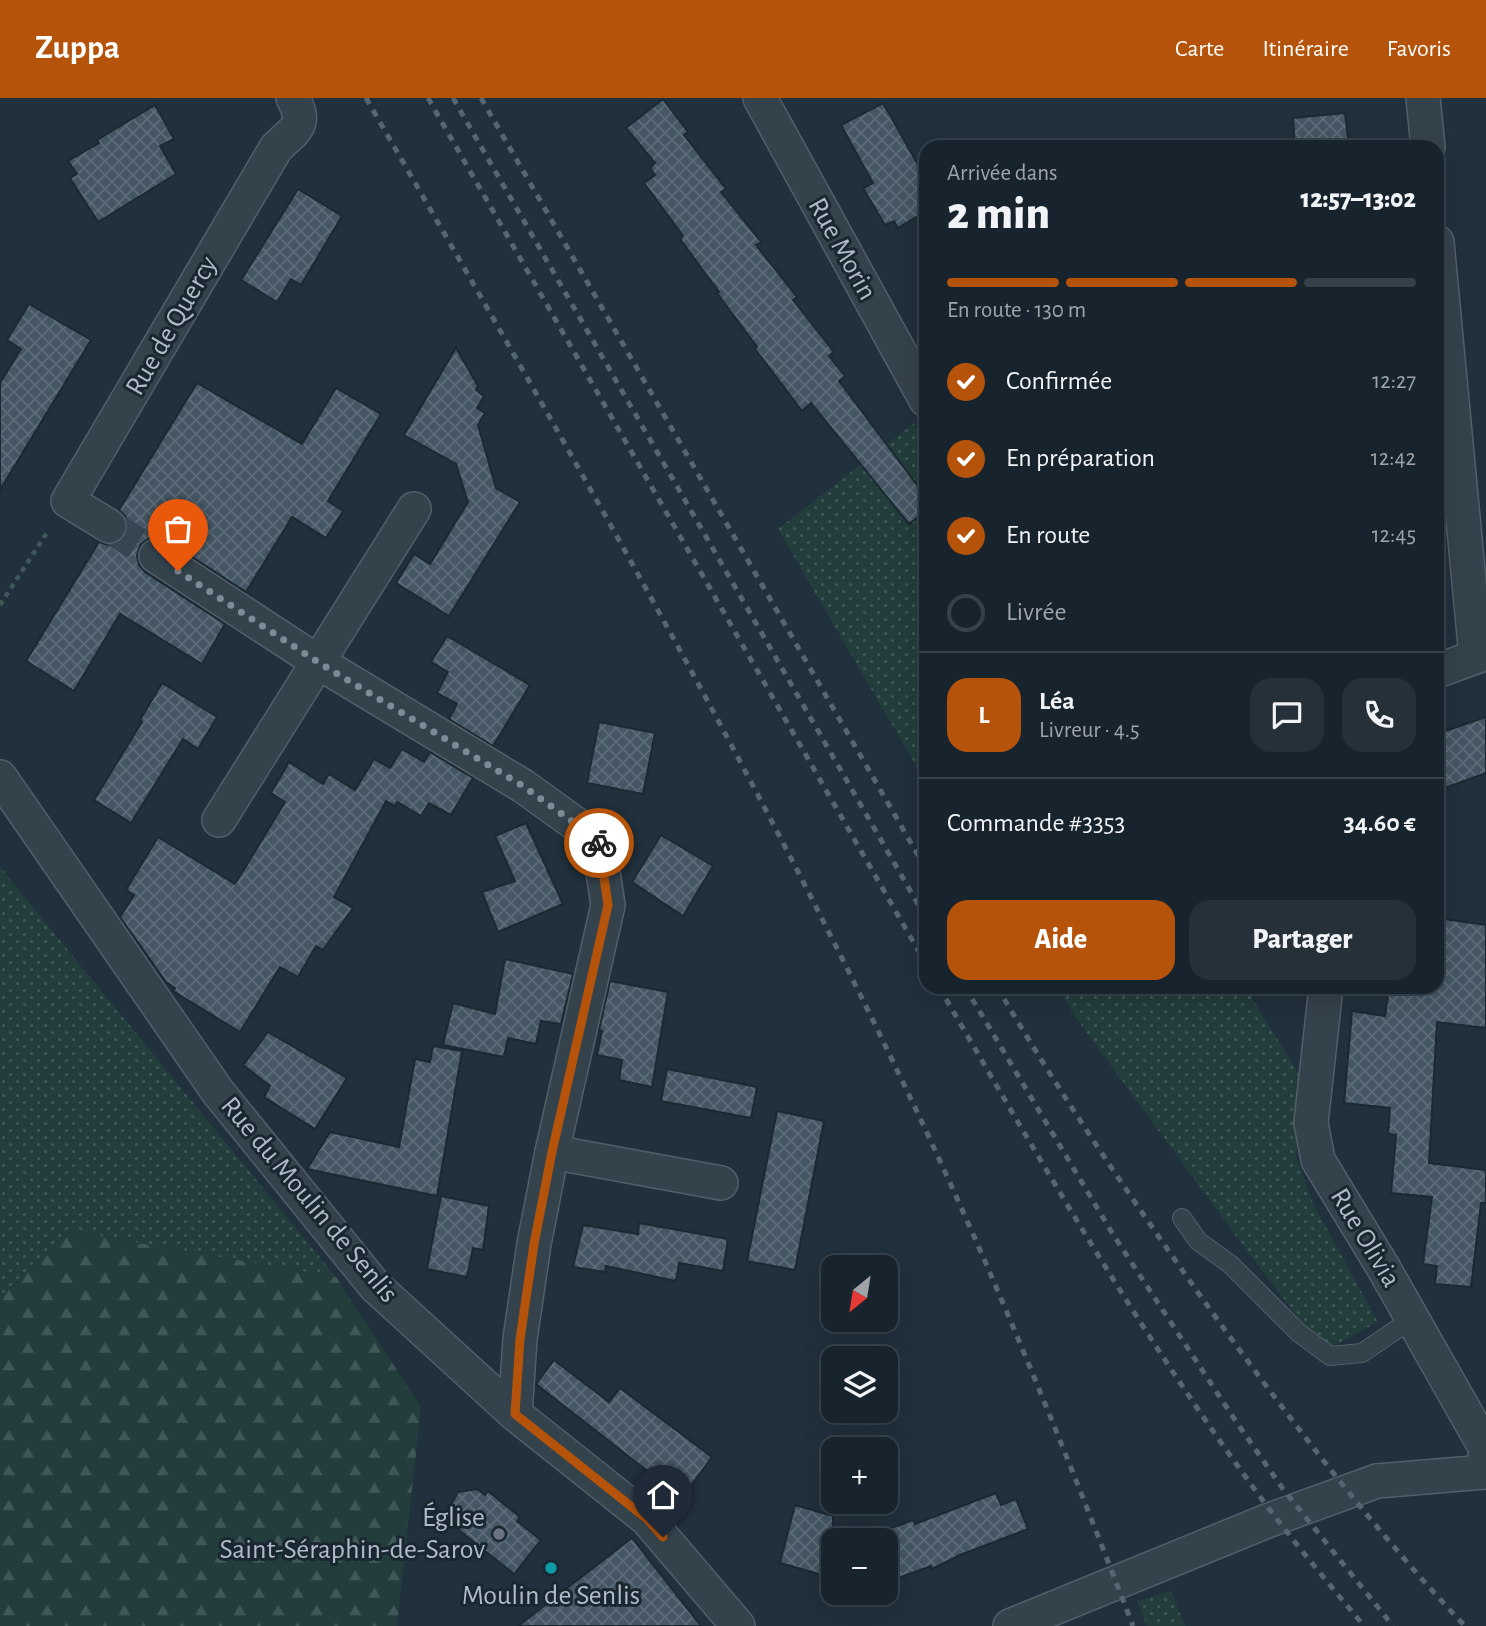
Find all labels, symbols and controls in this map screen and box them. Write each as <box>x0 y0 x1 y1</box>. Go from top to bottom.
text: Zuppa <box>35 32 120 65</box>
text: Carte <box>1175 37 1224 61</box>
text: Itinéraire <box>1262 37 1349 61</box>
text: Favoris <box>1387 37 1451 61</box>
text: Arrivée dans <box>947 162 1058 185</box>
text: 12:57–13:02 <box>1301 186 1416 212</box>
text: 2 min <box>947 191 1050 237</box>
street label: Rue Morin <box>803 193 881 305</box>
street label: Rue de Quercy <box>121 252 223 400</box>
text: En route · 130 m <box>947 299 1086 322</box>
icon: check <box>947 363 985 401</box>
text: Confirmée <box>1006 368 1112 394</box>
text: 12:27 <box>1372 370 1416 393</box>
icon: check <box>947 440 985 478</box>
text: En préparation <box>1006 445 1155 471</box>
text: 12:42 <box>1371 447 1416 470</box>
pin <box>148 499 208 571</box>
icon: bag <box>159 510 197 548</box>
icon: check <box>947 517 985 555</box>
text: En route <box>1006 522 1090 548</box>
text: 12:45 <box>1372 524 1416 547</box>
text: Livrée <box>1006 599 1066 625</box>
button: chat <box>1250 678 1324 752</box>
button: phone <box>1342 678 1416 752</box>
text: Léa <box>1039 688 1075 714</box>
text: L <box>978 702 990 728</box>
text: Livreur · 4.5 <box>1039 719 1140 742</box>
courier <box>564 808 634 878</box>
text: Commande #3353 <box>947 810 1125 836</box>
text: 34.60 € <box>1344 810 1416 836</box>
icon: bike <box>580 824 618 862</box>
button: Aide <box>947 900 1175 980</box>
button: Partager <box>1189 900 1416 980</box>
street label: Rue du Moulin de Senlis <box>215 1092 403 1308</box>
street label: Rue Olivia <box>1325 1184 1405 1292</box>
north arrow <box>821 1255 898 1332</box>
map controls <box>821 1255 898 1605</box>
button: layers <box>821 1346 898 1423</box>
button: + <box>821 1437 898 1514</box>
pin <box>633 1465 693 1537</box>
icon: home <box>644 1476 682 1514</box>
place label: Église Saint-Séraphin-de-Sarov <box>220 1501 485 1564</box>
marker: Église Saint-Séraphin-de-Sarov <box>491 1526 507 1542</box>
button: − <box>821 1528 898 1605</box>
marker: Moulin de Senlis <box>543 1560 559 1576</box>
place label: Moulin de Senlis <box>462 1582 640 1610</box>

